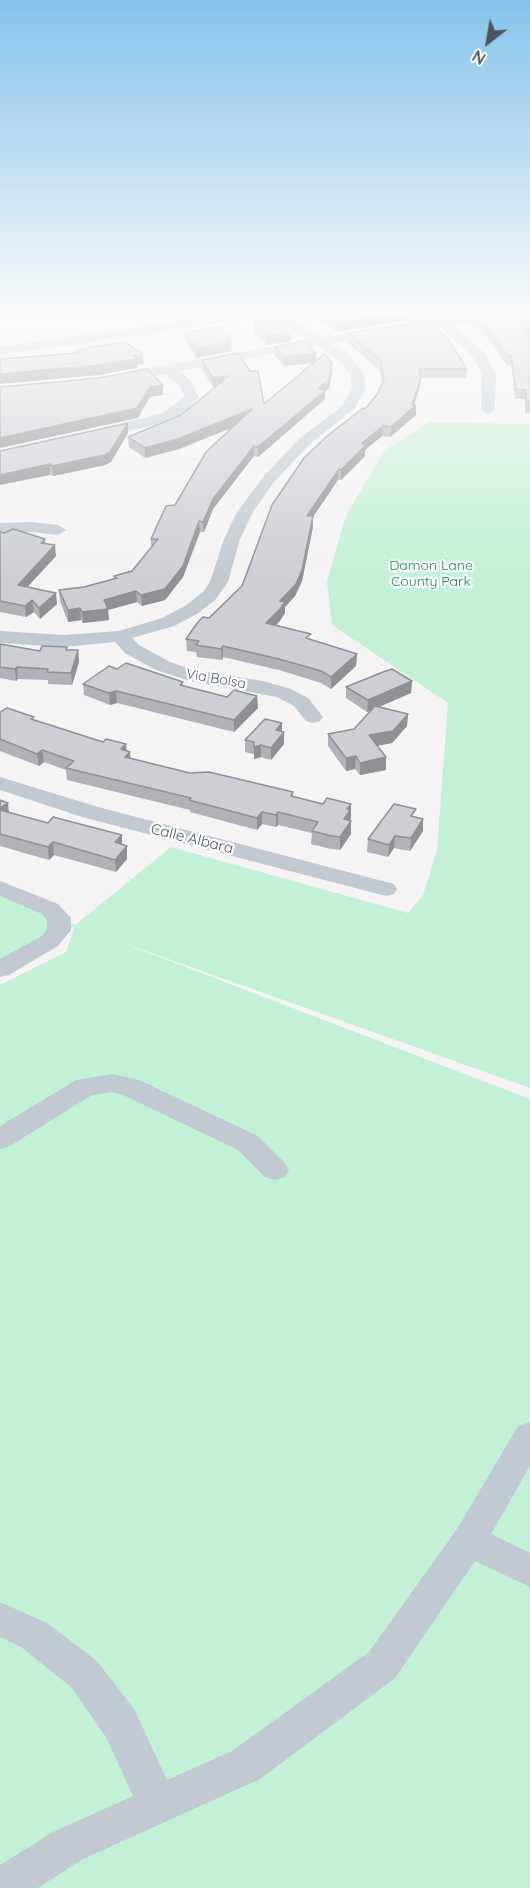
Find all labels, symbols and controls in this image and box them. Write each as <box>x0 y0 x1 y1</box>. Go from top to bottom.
north arrow <box>458 12 518 72</box>
text: N <box>469 46 489 69</box>
park label: Damon Lane County Park <box>389 558 473 590</box>
street label: Via Bolsa <box>185 665 247 693</box>
street label: Calle Albara <box>149 820 235 858</box>

